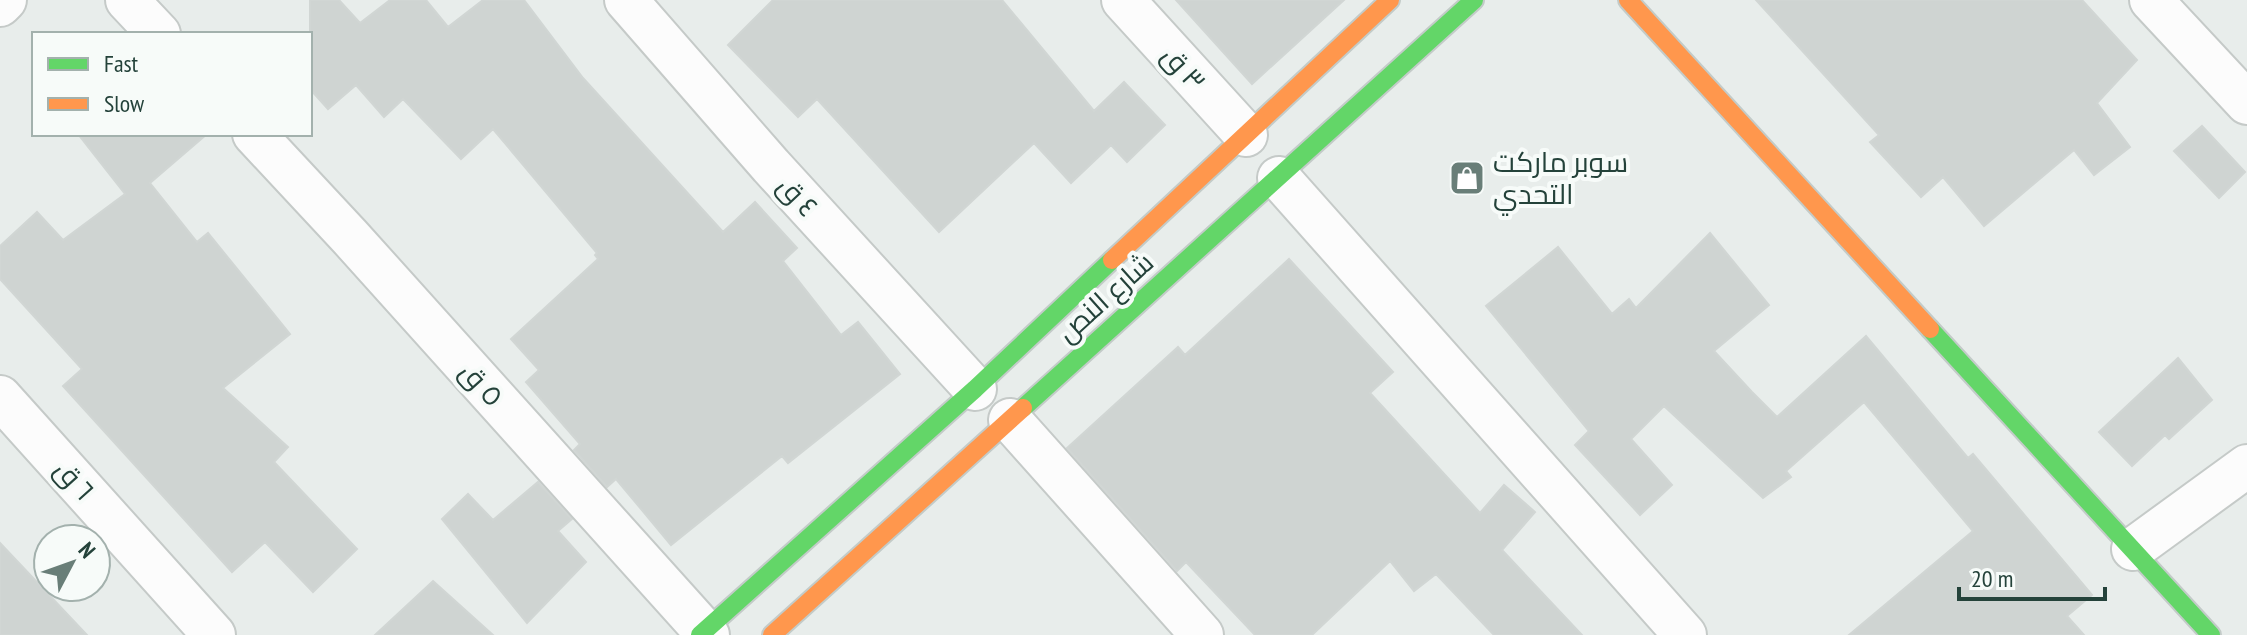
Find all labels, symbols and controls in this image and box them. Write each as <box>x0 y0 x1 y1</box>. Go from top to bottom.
legend <box>32 32 312 136</box>
street label: ٣ ق <box>1154 37 1215 98</box>
text: Fast <box>104 48 139 79</box>
text: Slow <box>104 88 145 119</box>
place label: سوبر ماركت التحدي <box>1493 143 1628 216</box>
shop icon: سوبر ماركت التحدي <box>1448 159 1486 197</box>
street label: ٤ ق <box>770 167 827 224</box>
street label: شارع النص <box>1048 243 1162 351</box>
street label: ٥ ق <box>452 353 513 414</box>
street label: ٦ ق <box>47 451 104 508</box>
north arrow <box>32 523 112 603</box>
text: N <box>73 536 102 564</box>
scale bar <box>1959 551 2105 601</box>
text: 20 m <box>1971 563 2013 594</box>

